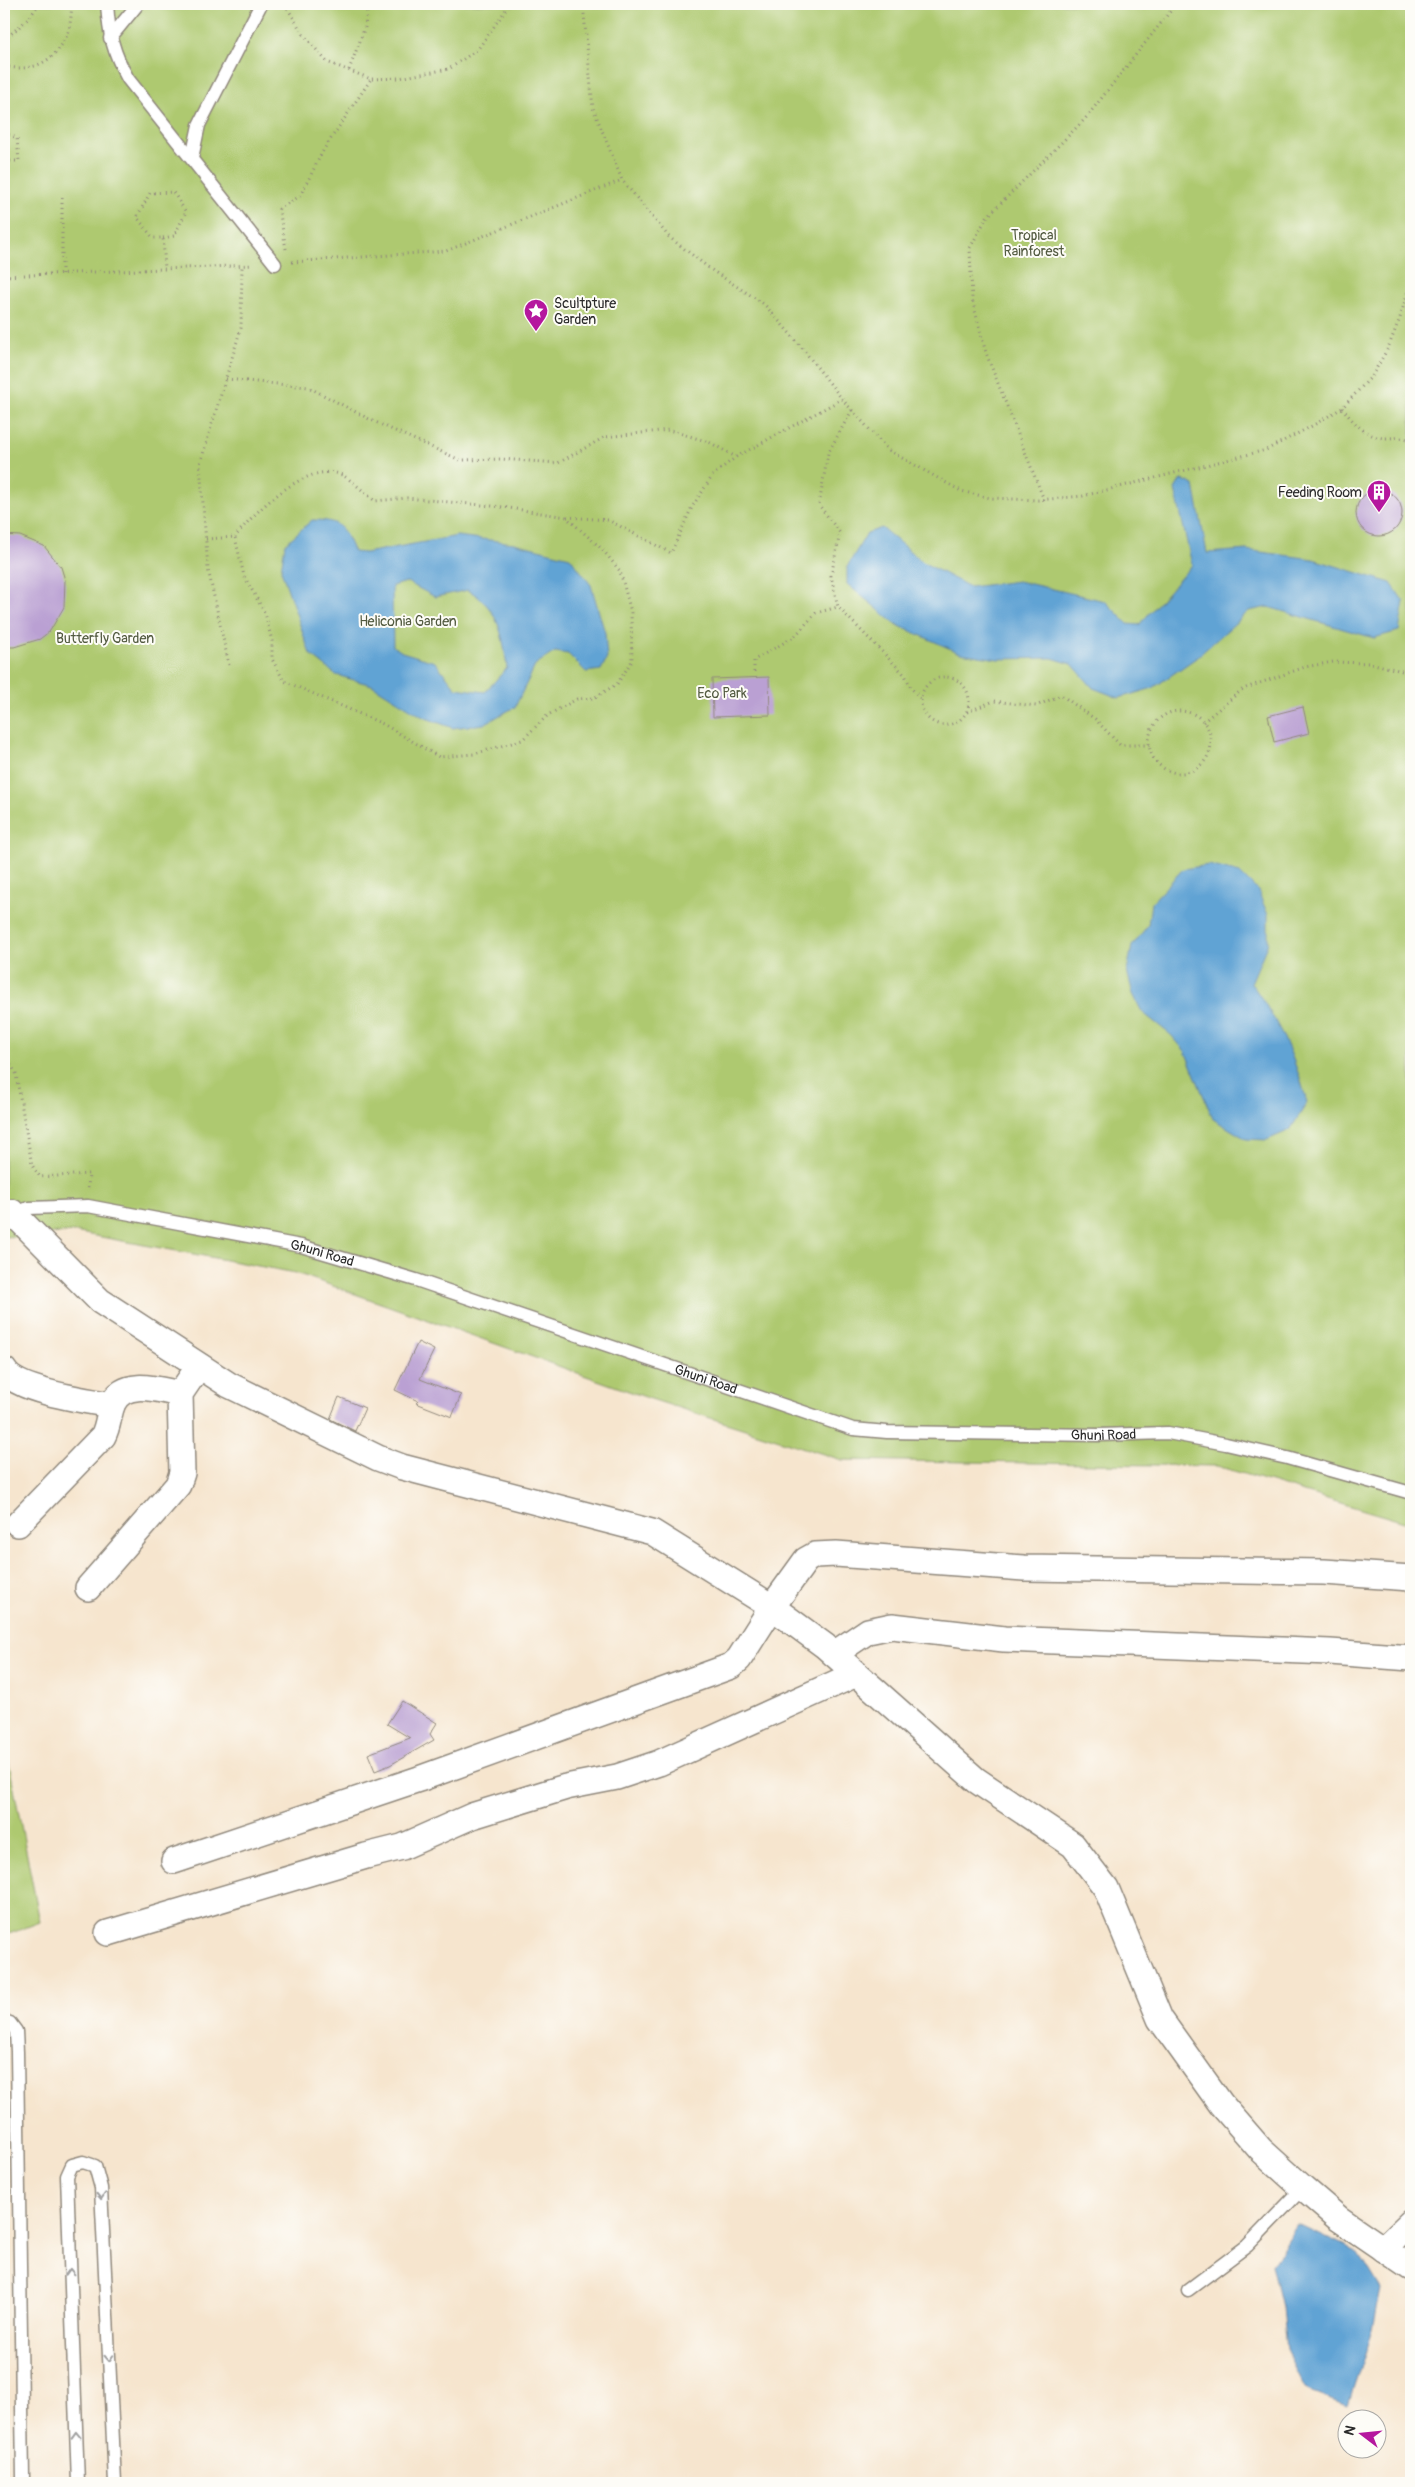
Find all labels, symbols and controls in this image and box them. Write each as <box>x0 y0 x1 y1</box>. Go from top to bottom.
park label: Tropical Rainforest <box>1004 227 1065 260</box>
place label: Scultpture Garden <box>554 295 616 328</box>
place icon: Scultpture Garden <box>523 298 549 332</box>
building icon: Feeding Room <box>1366 479 1392 513</box>
place label: Feeding Room <box>1278 484 1362 501</box>
park label: Heliconia Garden <box>359 613 457 630</box>
park label: Butterfly Garden <box>56 630 154 647</box>
park label: Eco Park <box>697 685 747 702</box>
street label: Ghuni Road <box>289 1236 356 1270</box>
street label: Ghuni Road <box>672 1360 740 1398</box>
street label: Ghuni Road <box>1071 1425 1137 1444</box>
one-way arrow <box>96 2192 107 2200</box>
one-way arrow <box>65 2268 75 2276</box>
one-way arrow <box>103 2354 114 2362</box>
north arrow <box>1338 2410 1388 2460</box>
text: N <box>1341 2424 1359 2437</box>
one-way arrow <box>71 2430 82 2438</box>

